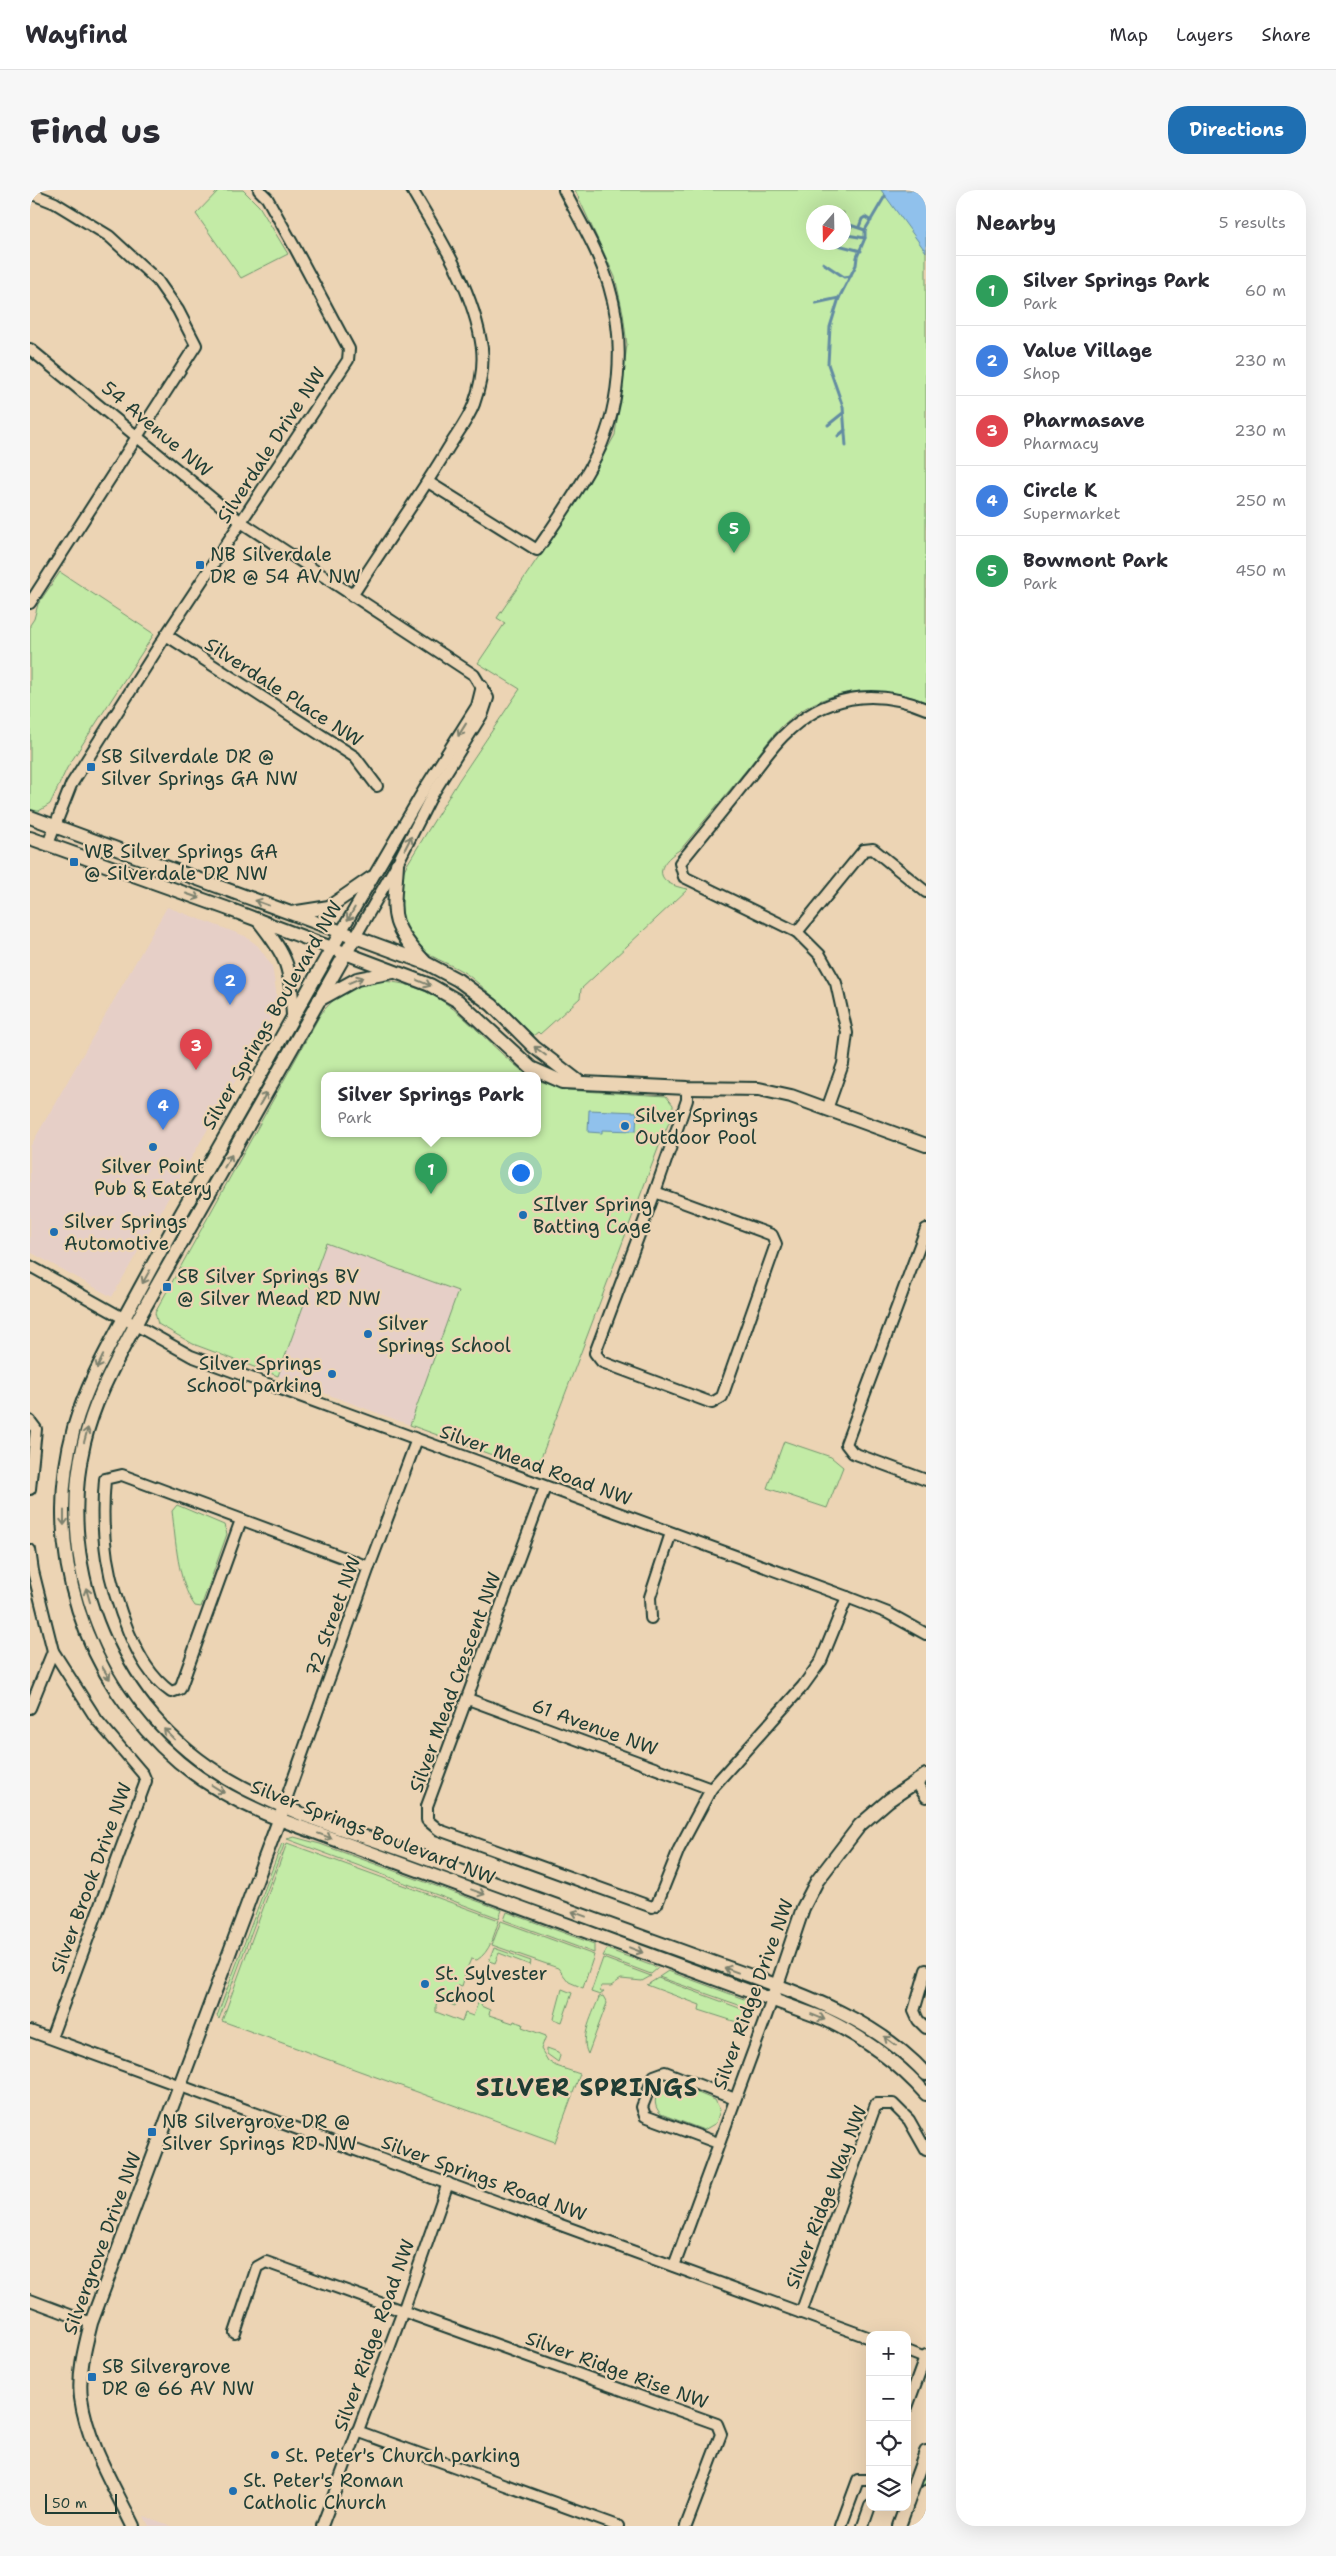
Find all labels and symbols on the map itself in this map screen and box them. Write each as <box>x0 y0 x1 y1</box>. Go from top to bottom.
north arrow <box>806 205 851 250</box>
street label: Silverdale Drive NW <box>211 362 331 528</box>
street label: 54 Avenue NW <box>96 375 218 483</box>
pin: 5 <box>718 512 750 553</box>
place label: NB Silverdale DR @ 54 AV NW <box>210 542 361 589</box>
marker: NB Silverdale DR @ 54 AV NW <box>194 559 206 571</box>
street label: Silverdale Place NW <box>200 631 368 753</box>
one-way arrow <box>457 722 467 736</box>
place label: SB Silverdale DR @ Silver Springs GA NW <box>101 744 298 791</box>
marker: SB Silverdale DR @ Silver Springs GA NW <box>85 761 97 773</box>
one-way arrow <box>404 836 413 851</box>
place label: WB Silver Springs GA @ Silverdale DR NW <box>84 839 278 886</box>
marker: WB Silver Springs GA @ Silverdale DR NW <box>68 856 80 868</box>
one-way arrow <box>184 892 200 902</box>
street label: Silver Springs Boulevard NW <box>196 896 348 1134</box>
one-way arrow <box>255 898 271 907</box>
one-way arrow <box>346 906 356 920</box>
pin: 2 <box>214 964 246 1005</box>
one-way arrow <box>348 975 363 985</box>
one-way arrow <box>416 979 431 989</box>
pin: 3 <box>180 1029 212 1070</box>
one-way arrow <box>533 1046 547 1056</box>
pin: 4 <box>147 1089 179 1130</box>
one-way arrow <box>259 1092 269 1106</box>
place label: Silver Springs Outdoor Pool <box>635 1103 758 1150</box>
marker: Silver Springs Outdoor Pool <box>619 1120 631 1132</box>
marker: Silver Point Pub & Eatery <box>147 1141 159 1153</box>
pin: 1 <box>415 1153 447 1194</box>
place label: Silver Point Pub & Eatery <box>94 1154 212 1201</box>
one-way arrow <box>224 1154 233 1169</box>
your location <box>508 1160 534 1186</box>
place label: SIlver Spring Batting Cage <box>533 1192 652 1239</box>
place label: Silver Springs Automotive <box>64 1209 187 1256</box>
marker: SIlver Spring Batting Cage <box>517 1209 529 1221</box>
marker: Silver Springs Automotive <box>48 1226 60 1238</box>
place label: SB Silver Springs BV @ Silver Mead RD NW <box>177 1264 381 1311</box>
one-way arrow <box>141 1269 150 1284</box>
marker: SB Silver Springs BV @ Silver Mead RD NW <box>161 1281 173 1293</box>
place label: Silver Springs School <box>378 1311 511 1358</box>
marker: Silver Springs School <box>362 1328 374 1340</box>
place label: Silver Springs School parking <box>187 1351 322 1398</box>
one-way arrow <box>95 1354 104 1369</box>
marker: Silver Springs School parking <box>326 1368 338 1380</box>
street label: Silver Mead Road NW <box>437 1419 635 1511</box>
one-way arrow <box>82 1427 92 1443</box>
one-way arrow <box>59 1510 69 1526</box>
street label: 72 Street NW <box>300 1552 366 1680</box>
street label: Silver Mead Crescent NW <box>403 1568 507 1796</box>
one-way arrow <box>83 1588 92 1604</box>
one-way arrow <box>101 1666 111 1680</box>
street label: 61 Avenue NW <box>529 1693 661 1761</box>
one-way arrow <box>163 1728 176 1740</box>
street label: Silver Springs Boulevard NW <box>247 1774 499 1890</box>
street label: Silver Brook Drive NW <box>45 1779 137 1977</box>
one-way arrow <box>210 1784 224 1794</box>
one-way arrow <box>317 1832 332 1841</box>
one-way arrow <box>469 1888 485 1897</box>
street label: Silver Ridge Drive NW <box>707 1895 799 2093</box>
one-way arrow <box>572 1909 587 1918</box>
one-way arrow <box>628 1946 643 1956</box>
place label: St. Sylvester School <box>435 1961 548 2008</box>
one-way arrow <box>724 1965 740 1974</box>
marker: St. Sylvester School <box>419 1978 431 1990</box>
one-way arrow <box>810 2012 825 2022</box>
one-way arrow <box>884 2036 897 2047</box>
district label: SILVER SPRINGS <box>476 2072 698 2104</box>
street label: Silver Ridge Way NW <box>779 2102 873 2292</box>
place label: NB Silvergrove DR @ Silver Springs RD NW <box>162 2109 357 2156</box>
marker: NB Silvergrove DR @ Silver Springs RD NW <box>146 2126 158 2138</box>
street label: Silver Springs Road NW <box>378 2129 590 2227</box>
street label: Silvergrove Drive NW <box>57 2148 147 2338</box>
street label: Silver Ridge Road NW <box>328 2236 420 2434</box>
street label: Silver Ridge Rise NW <box>522 2325 712 2415</box>
place label: SB Silvergrove DR @ 66 AV NW <box>102 2354 255 2401</box>
marker: SB Silvergrove DR @ 66 AV NW <box>86 2371 98 2383</box>
place label: St. Peter's Church parking <box>285 2443 520 2468</box>
marker: St. Peter's Church parking <box>269 2449 281 2461</box>
place label: St. Peter's Roman Catholic Church <box>243 2468 404 2515</box>
marker: St. Peter's Roman Catholic Church <box>227 2485 239 2497</box>
scale bar <box>45 2491 118 2514</box>

